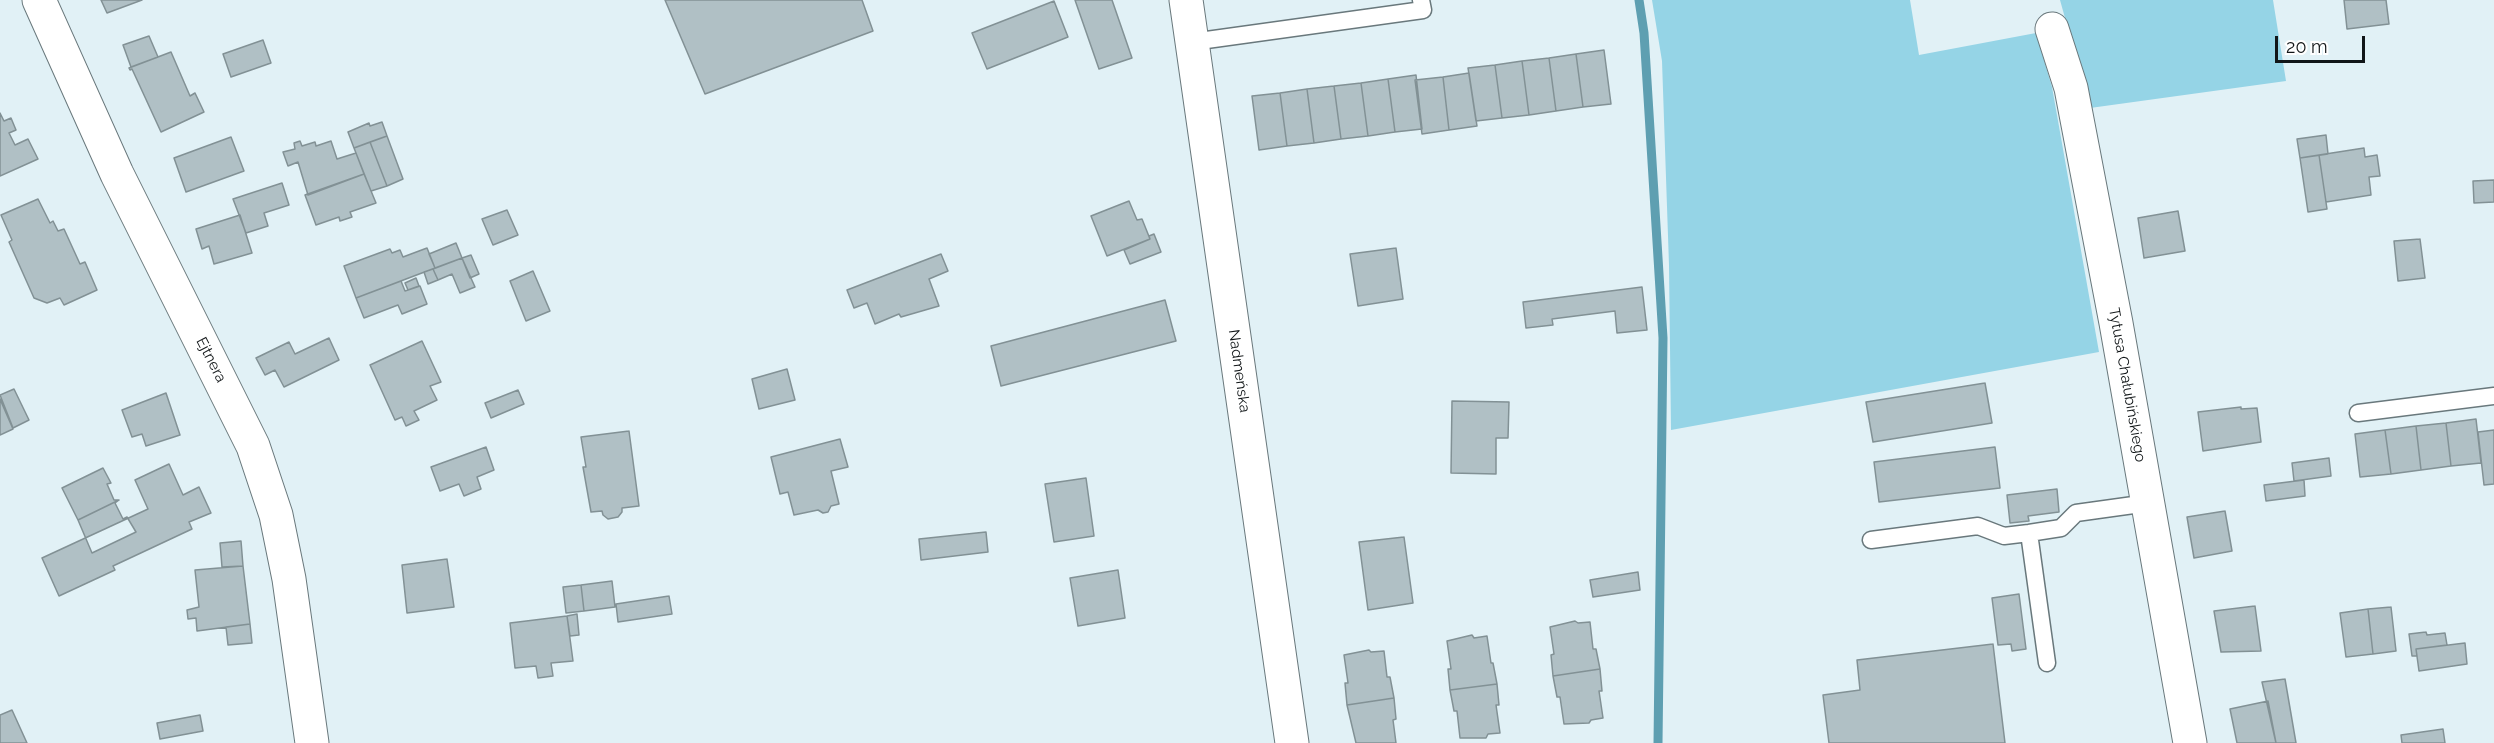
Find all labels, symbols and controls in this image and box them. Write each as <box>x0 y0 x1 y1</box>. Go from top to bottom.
scale bar <box>2278 24 2368 62</box>
text: 20 m <box>2286 36 2328 57</box>
street label: Tytusa Chałubińskiego <box>2105 306 2149 464</box>
street label: Nadmeńska <box>1224 328 1254 414</box>
street label: Ejtnera <box>192 334 230 386</box>

